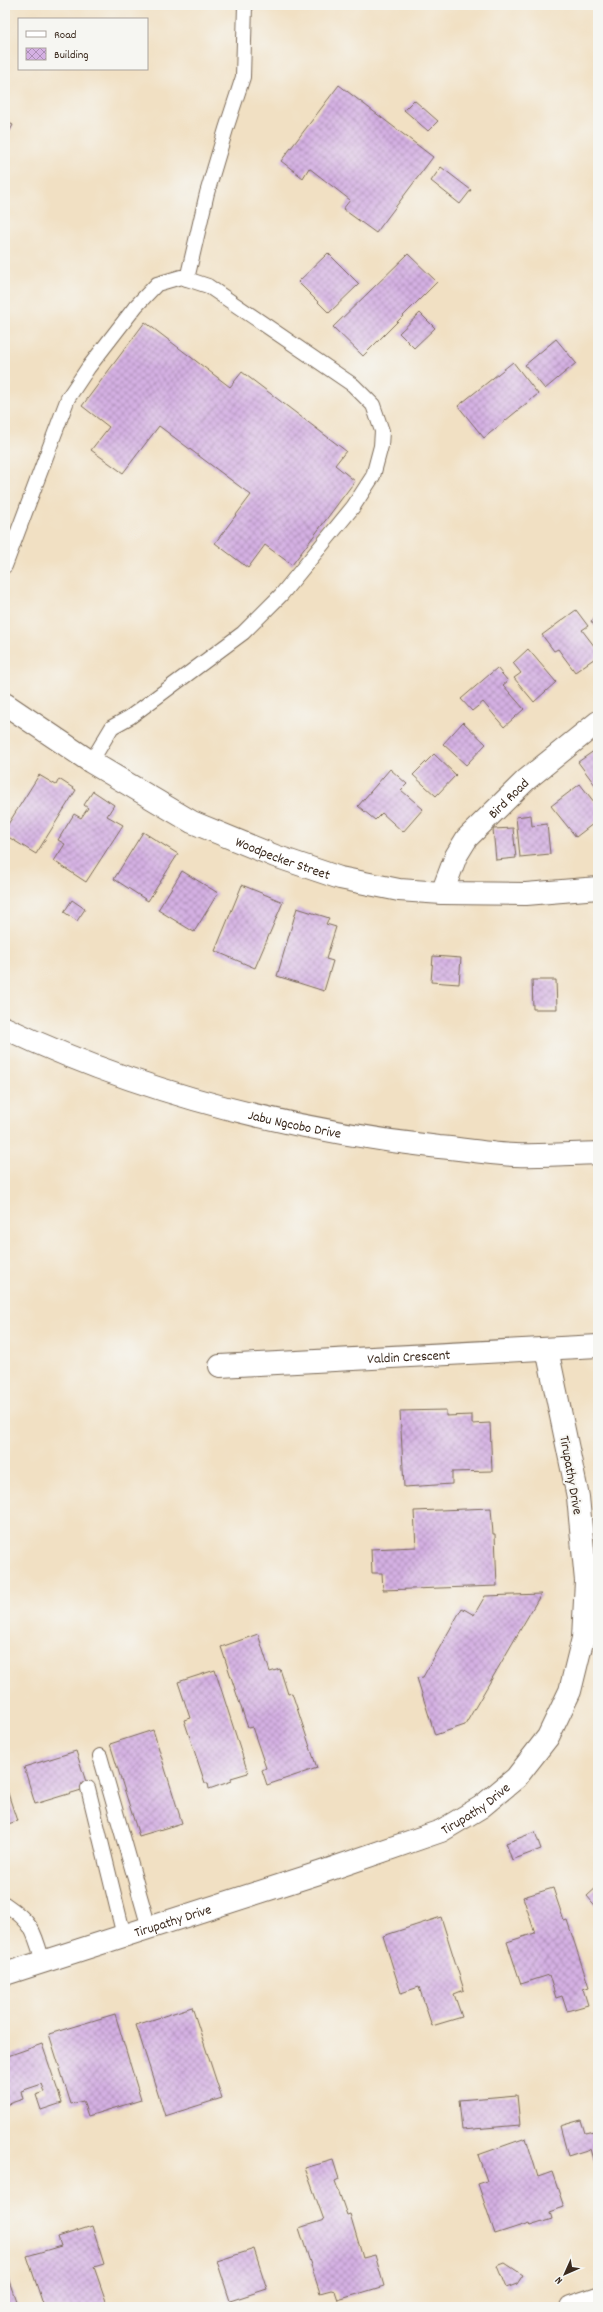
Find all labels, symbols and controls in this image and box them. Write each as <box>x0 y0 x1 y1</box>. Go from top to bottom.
legend <box>18 18 148 70</box>
text: Road <box>54 27 76 44</box>
text: Building <box>54 47 89 64</box>
street label: Bird Road <box>484 774 534 824</box>
street label: Woodpecker Street <box>232 833 332 886</box>
street label: Jabu Ngcobo Drive <box>246 1106 343 1145</box>
street label: Valdin Crescent <box>367 1346 451 1370</box>
street label: Tirupathy Drive <box>553 1434 587 1516</box>
street label: Tirupathy Drive <box>438 1779 515 1841</box>
street label: Tirupathy Drive <box>132 1900 214 1944</box>
north arrow <box>545 2254 585 2294</box>
text: N <box>551 2272 567 2287</box>

